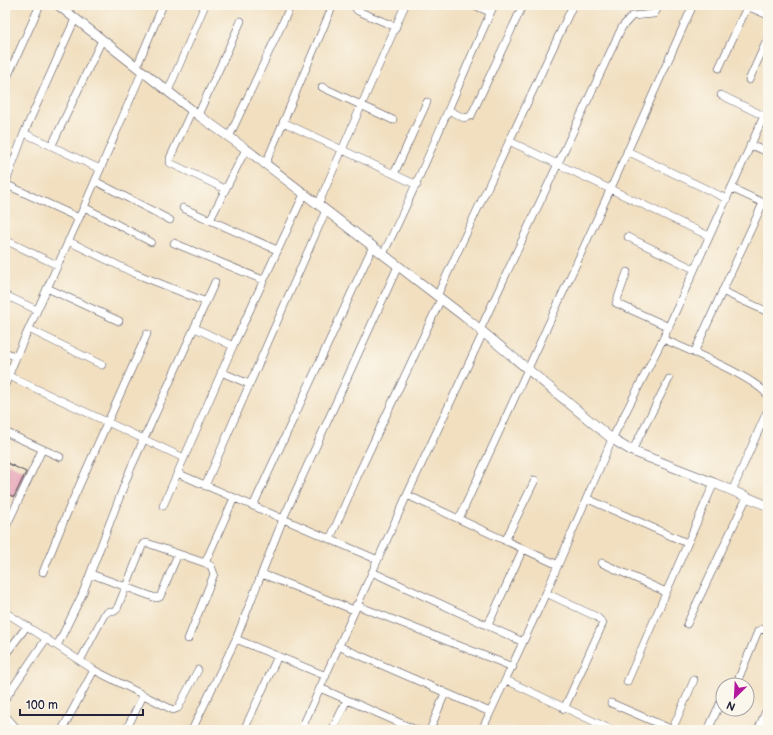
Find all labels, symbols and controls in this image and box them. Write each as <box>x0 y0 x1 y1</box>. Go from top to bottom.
north arrow <box>715 677 755 717</box>
scale bar <box>20 691 143 717</box>
text: 100 m <box>26 698 58 713</box>
text: N <box>725 698 738 713</box>

